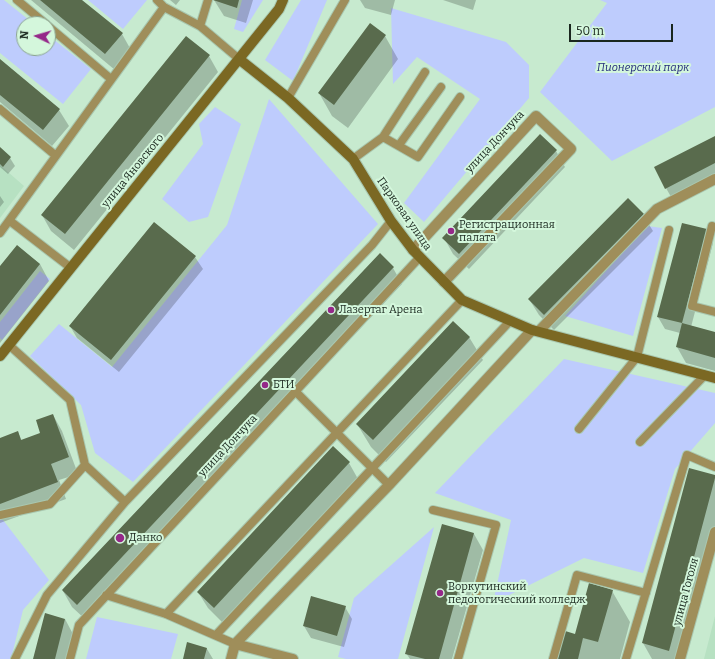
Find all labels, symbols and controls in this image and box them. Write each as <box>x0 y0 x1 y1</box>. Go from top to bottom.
north arrow <box>16 16 56 56</box>
scale bar <box>571 16 675 42</box>
text: 50 m <box>576 24 604 38</box>
text: N <box>18 30 31 40</box>
park label: Пионерский парк <box>597 61 689 75</box>
street label: улица Дончука <box>463 108 527 176</box>
street label: улица Яновского <box>99 132 167 210</box>
street label: Парковая улица <box>374 175 434 253</box>
place label: Регистрационная палата <box>459 218 555 244</box>
marker: Регистрационная палата <box>446 226 456 236</box>
place label: Лазертаг Арена <box>339 303 422 317</box>
marker: Лазертаг Арена <box>326 305 336 315</box>
place label: БТИ <box>273 378 294 392</box>
marker: БТИ <box>260 380 270 390</box>
street label: улица Дончука <box>196 412 260 480</box>
place label: Данко <box>129 531 162 545</box>
marker: Данко <box>114 532 126 544</box>
street label: улица Гоголя <box>671 557 701 627</box>
place label: Воркутинский педогогический колледж <box>448 580 586 606</box>
marker: Воркутинский педогогический колледж <box>435 588 445 598</box>

